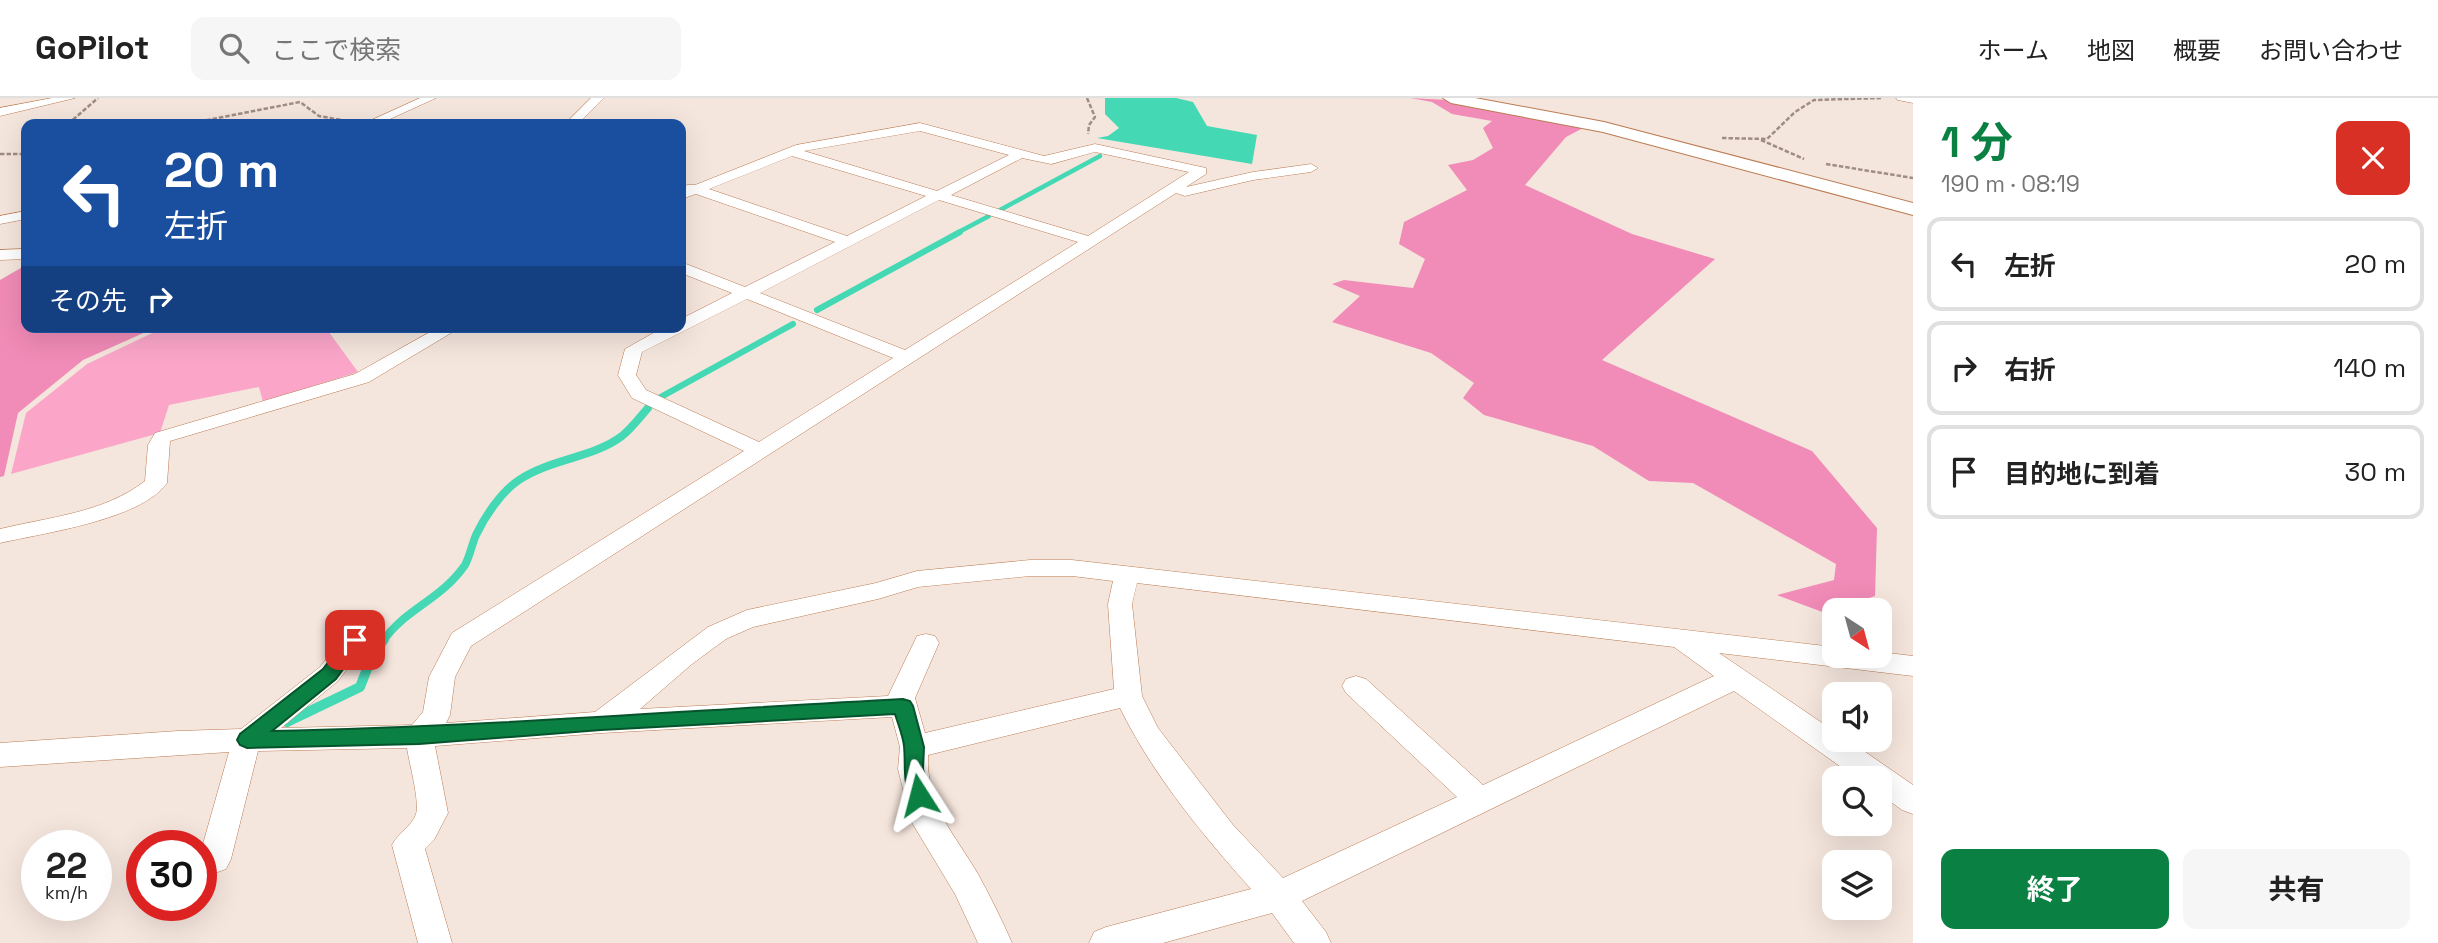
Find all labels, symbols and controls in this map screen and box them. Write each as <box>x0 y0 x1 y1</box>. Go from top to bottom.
search box <box>191 17 681 80</box>
text: GoPilot <box>35 27 149 69</box>
icon: search <box>215 29 253 67</box>
text: ここで検索 <box>271 33 401 67</box>
text: ホーム <box>1978 35 2049 66</box>
text: 地図 <box>2087 35 2135 66</box>
text: 概要 <box>2173 35 2221 66</box>
text: お問い合わせ <box>2259 35 2403 66</box>
text: 1 分 <box>1941 116 2013 169</box>
button: close <box>2336 121 2410 195</box>
text: 20 m <box>164 139 279 201</box>
icon: left <box>49 147 140 238</box>
text: 190 m · 08:19 <box>1941 169 2080 199</box>
text: 左折 <box>164 206 228 246</box>
icon: left <box>1945 245 1983 283</box>
text: 20 m <box>2345 247 2406 281</box>
text: 左折 <box>2004 249 2056 283</box>
icon: right <box>141 280 179 318</box>
text: その先 <box>49 284 127 318</box>
icon: right <box>1945 349 1983 387</box>
text: 140 m <box>2333 351 2406 385</box>
text: 右折 <box>2004 353 2056 387</box>
icon: arrive <box>1945 453 1983 491</box>
text: 30 m <box>2345 455 2406 489</box>
text: 目的地に到着 <box>2004 457 2160 491</box>
north arrow <box>1822 598 1892 668</box>
map controls <box>1822 598 1892 920</box>
pin <box>325 610 385 670</box>
icon: arrive <box>336 621 374 659</box>
button: sound <box>1822 682 1892 752</box>
position arrow <box>882 758 956 832</box>
button: search <box>1822 766 1892 836</box>
speed limit sign: 30 <box>126 830 217 921</box>
text: 22 <box>46 844 87 888</box>
button: 終了 <box>1941 849 2169 929</box>
button: 共有 <box>2183 849 2410 929</box>
button: layers <box>1822 850 1892 920</box>
text: km/h <box>45 881 88 904</box>

